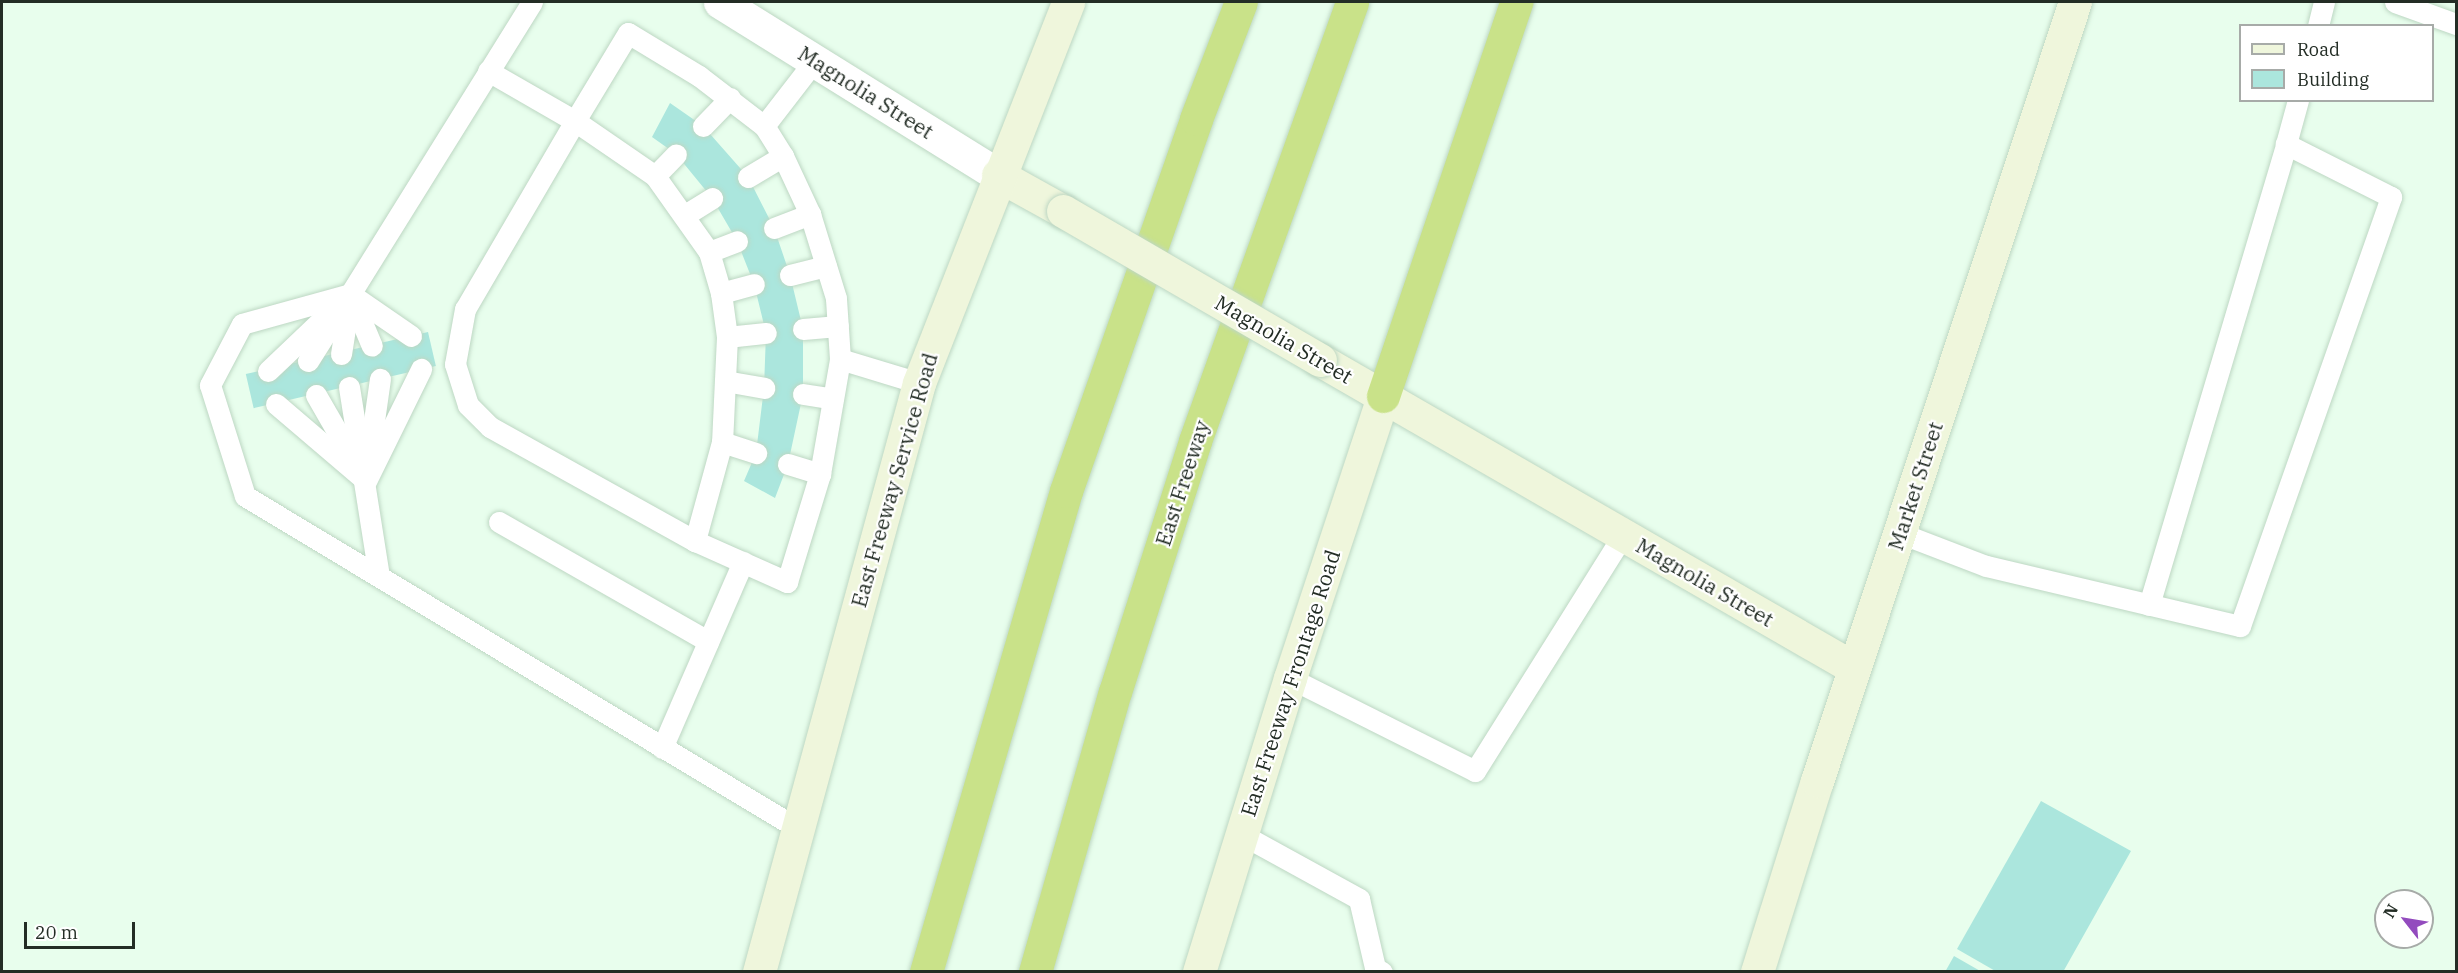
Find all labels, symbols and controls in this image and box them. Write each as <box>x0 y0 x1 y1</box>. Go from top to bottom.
legend <box>2239 24 2434 102</box>
text: Road <box>2297 38 2340 61</box>
street label: Magnolia Street <box>794 40 938 144</box>
text: Building <box>2297 68 2369 91</box>
street label: Magnolia Street <box>1211 289 1357 389</box>
street label: East Freeway Service Road <box>846 350 942 610</box>
street label: East Freeway <box>1150 417 1214 549</box>
street label: Market Street <box>1882 419 1948 553</box>
street label: Magnolia Street <box>1632 532 1778 632</box>
street label: East Freeway Frontage Road <box>1235 547 1345 819</box>
north arrow <box>2374 889 2434 949</box>
text: N <box>2378 900 2402 921</box>
scale bar <box>27 910 138 948</box>
text: 20 m <box>35 921 78 944</box>

